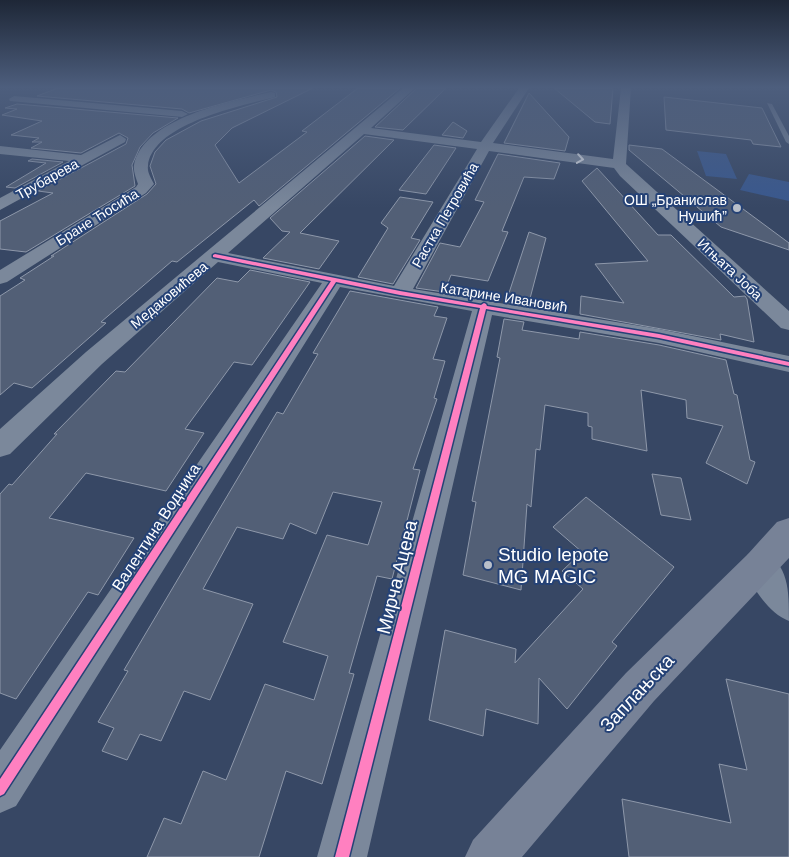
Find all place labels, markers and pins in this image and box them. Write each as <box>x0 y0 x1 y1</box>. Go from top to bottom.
place label: ОШ „Бранислав Нушић” <box>624 192 727 224</box>
marker: ОШ „Бранислав Нушић” <box>731 202 743 214</box>
place label: Studio lepote MG MAGIC <box>498 544 609 587</box>
marker: Studio lepote MG MAGIC <box>482 559 494 571</box>

